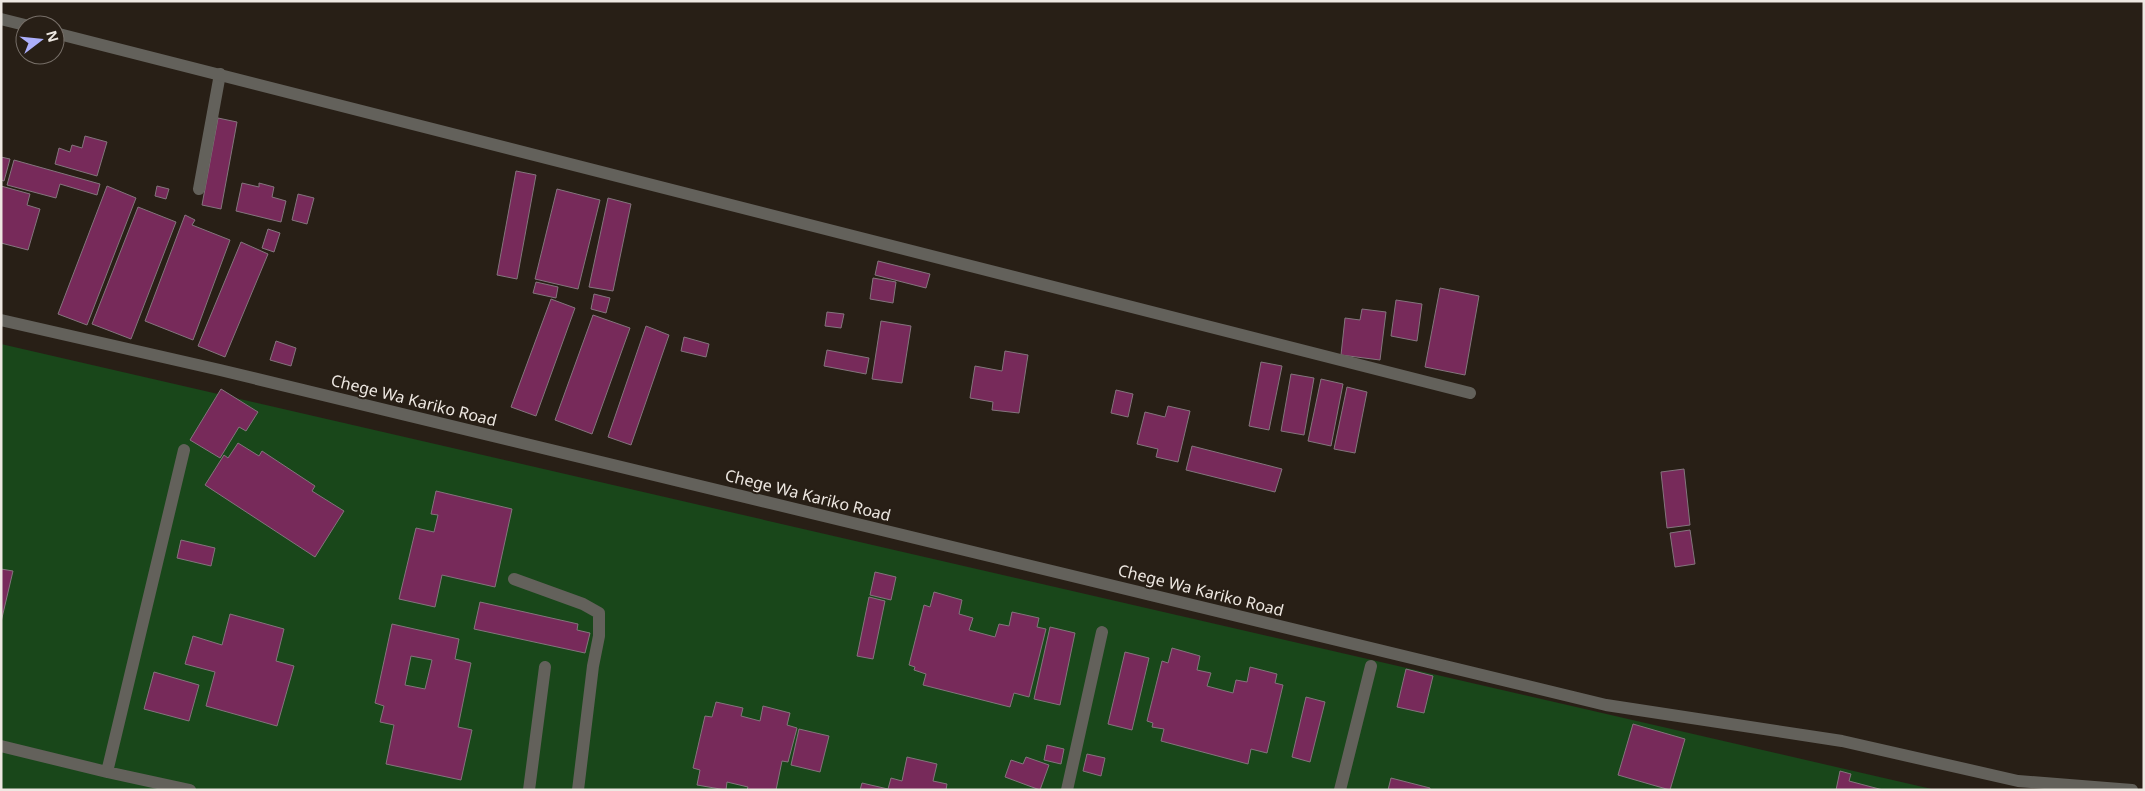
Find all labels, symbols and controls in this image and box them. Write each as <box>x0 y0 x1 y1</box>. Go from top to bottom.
north arrow <box>15 15 65 65</box>
text: N <box>42 28 64 44</box>
street label: Chege Wa Kariko Road <box>329 369 499 431</box>
street label: Chege Wa Kariko Road <box>723 464 893 526</box>
street label: Chege Wa Kariko Road <box>1116 559 1286 621</box>

